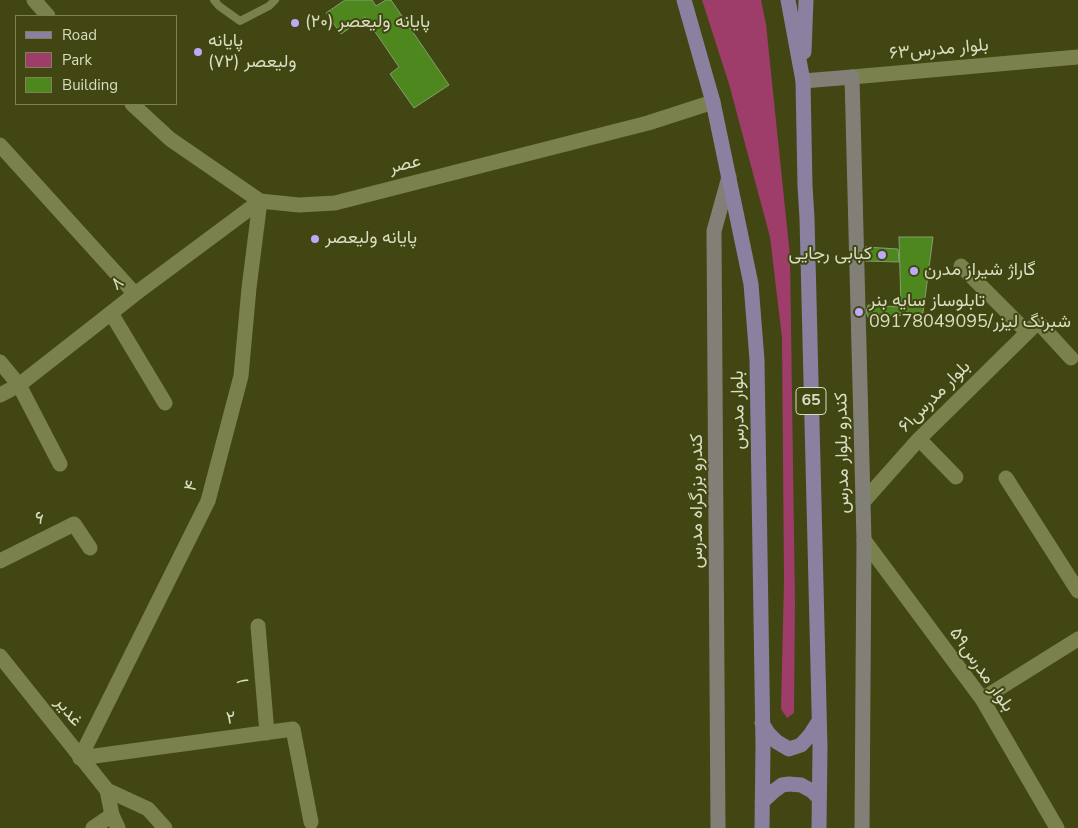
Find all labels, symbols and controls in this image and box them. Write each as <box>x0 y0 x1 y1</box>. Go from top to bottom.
place label: پایانه ولیعصر (۲۰) <box>305 12 430 34</box>
legend <box>15 15 178 105</box>
marker: پایانه ولیعصر (۲۰) <box>289 17 301 29</box>
text: Road <box>62 25 97 45</box>
place label: پایانه ولیعصر (۷۲) <box>208 31 297 74</box>
street label: بلوار مدرس۶۳ <box>888 35 990 65</box>
marker: پایانه ولیعصر (۷۲) <box>192 46 204 58</box>
text: Park <box>62 50 92 70</box>
text: Building <box>62 75 118 95</box>
street label: عصر <box>387 151 423 179</box>
place label: پایانه ولیعصر <box>325 228 417 250</box>
marker: پایانه ولیعصر <box>309 233 321 245</box>
place label: کبابی رجایی <box>789 244 872 266</box>
marker: کبابی رجایی <box>876 249 888 261</box>
place label: گاراژ شیراز مدرن <box>924 260 1036 282</box>
marker: گاراژ شیراز مدرن <box>908 265 920 277</box>
street label: ۸ <box>107 272 129 296</box>
place label: تابلوساز سایه بنر شبرنگ لیزر/09178049095 <box>869 291 1071 334</box>
marker: تابلوساز سایه بنر شبرنگ لیزر/09178049095 <box>853 306 865 318</box>
street label: بلوار مدرس۶۱ <box>894 356 976 438</box>
street label: بلوار مدرس <box>728 370 750 450</box>
road number: 65 <box>796 388 826 414</box>
street label: کندرو بلوار مدرس <box>831 392 855 514</box>
street label: کندرو بزرگراه مدرس <box>687 434 709 568</box>
street label: ۴ <box>180 478 204 494</box>
street label: ۶ <box>32 507 50 531</box>
street label: بلوار مدرس۵۹ <box>944 623 1018 717</box>
street label: ۱ <box>233 677 255 685</box>
street label: غدیر <box>50 693 86 731</box>
street label: ۲ <box>225 708 237 730</box>

